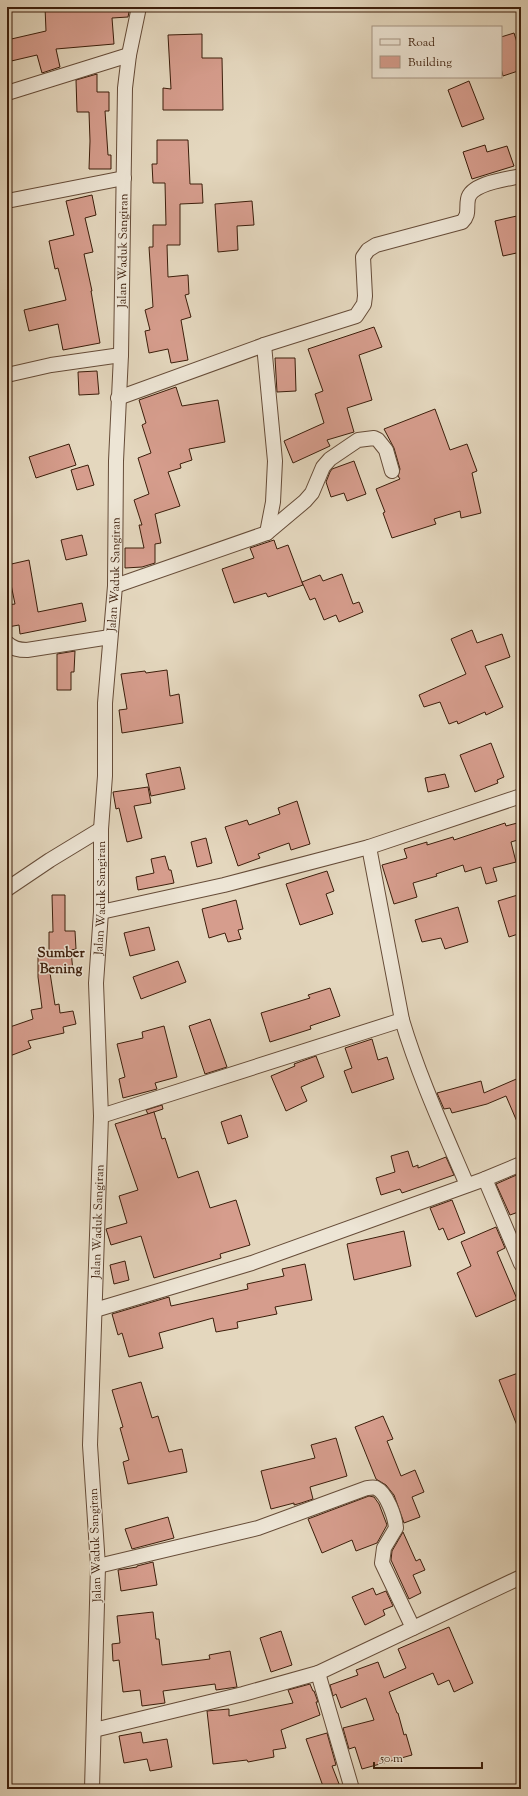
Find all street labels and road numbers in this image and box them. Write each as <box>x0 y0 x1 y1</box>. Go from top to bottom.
street label: Jalan Waduk Sangiran <box>114 193 133 309</box>
street label: Jalan Waduk Sangiran <box>103 517 126 633</box>
street label: Jalan Waduk Sangiran <box>90 841 111 957</box>
street label: Jalan Waduk Sangiran <box>88 1164 109 1280</box>
street label: Jalan Waduk Sangiran <box>85 1488 107 1603</box>

